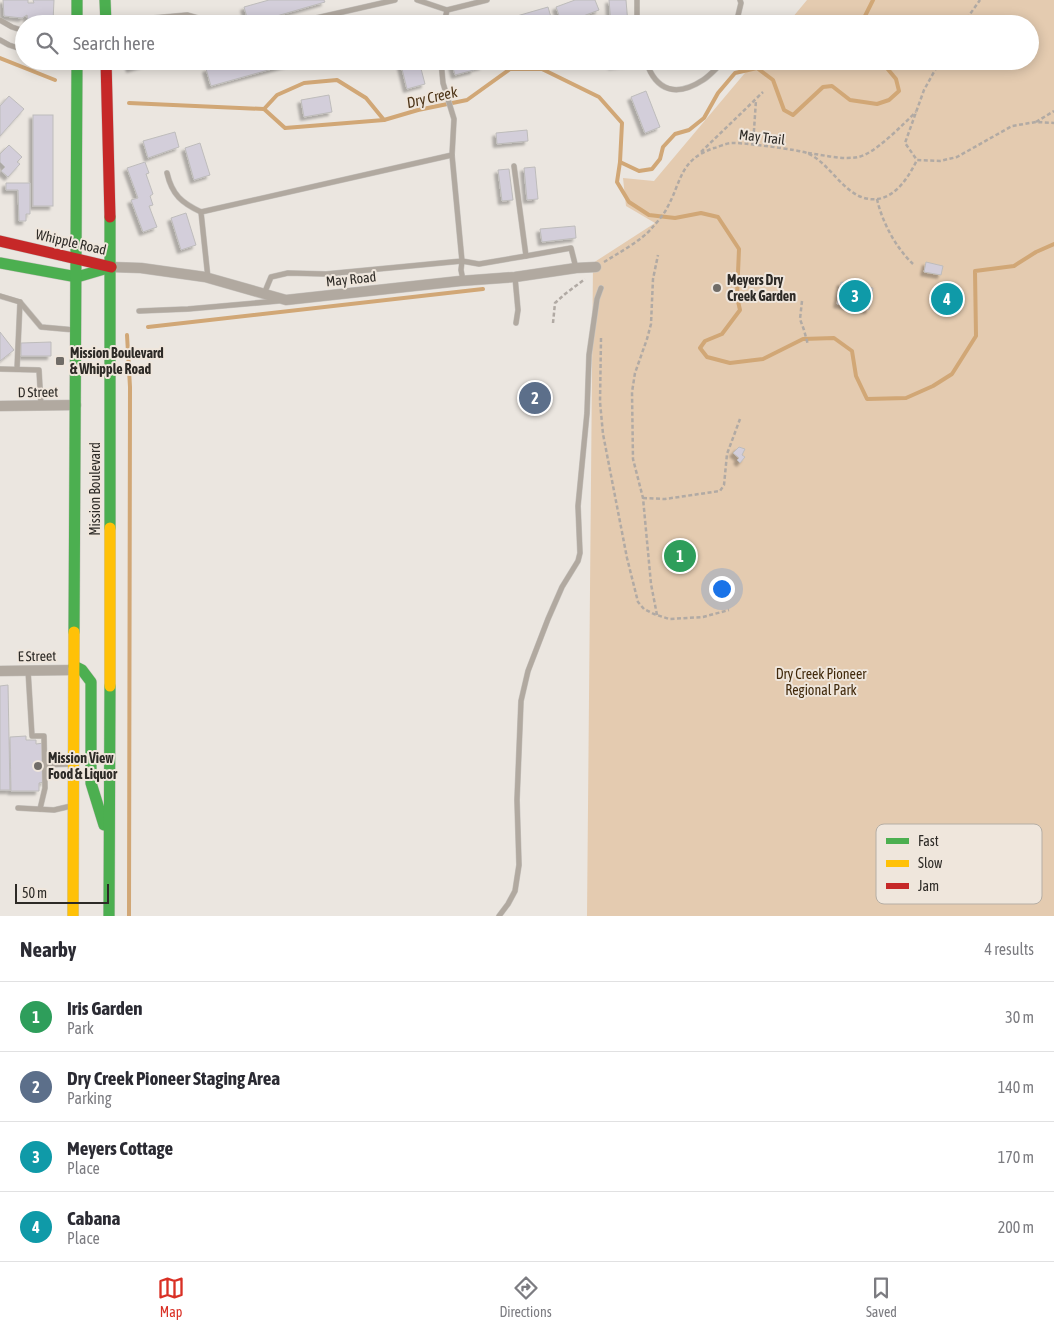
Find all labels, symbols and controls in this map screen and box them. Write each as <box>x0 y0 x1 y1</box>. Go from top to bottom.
search box <box>15 15 1039 70</box>
icon: search <box>33 29 61 57</box>
text: Search here <box>73 32 155 54</box>
water label: Dry Creek <box>405 83 459 111</box>
street label: May Trail <box>738 126 786 148</box>
street label: Whipple Road <box>34 226 108 258</box>
street label: May Road <box>325 268 377 290</box>
place label: Meyers Dry Creek Garden <box>727 272 796 304</box>
pin: 3 <box>839 277 871 315</box>
pin: 4 <box>931 280 963 318</box>
marker: Meyers Dry Creek Garden <box>711 282 723 294</box>
place label: Mission Boulevard & Whipple Road <box>70 345 164 377</box>
marker: Mission Boulevard & Whipple Road <box>54 355 66 367</box>
pin: 2 <box>519 379 551 417</box>
street label: D Street <box>18 384 58 400</box>
street label: Mission Boulevard <box>87 442 103 536</box>
pin: 1 <box>664 537 696 575</box>
your location <box>709 576 735 602</box>
street label: E Street <box>18 648 56 664</box>
park label: Dry Creek Pioneer Regional Park <box>776 666 867 698</box>
place label: Mission View Food & Liquor <box>48 750 118 782</box>
marker: Mission View Food & Liquor <box>32 760 44 772</box>
legend <box>876 824 1042 904</box>
text: Fast <box>918 833 939 849</box>
text: Slow <box>918 855 943 871</box>
text: Jam <box>918 878 939 894</box>
scale bar <box>15 881 109 904</box>
text: 50 m <box>22 885 47 901</box>
text: Nearby <box>20 937 76 961</box>
text: 4 results <box>984 940 1034 958</box>
text: Iris Garden <box>67 997 143 1019</box>
text: 1 <box>32 1008 40 1026</box>
text: 30 m <box>1005 1008 1034 1026</box>
text: Park <box>67 1019 94 1037</box>
text: Dry Creek Pioneer Staging Area <box>67 1067 280 1089</box>
text: 2 <box>32 1078 40 1096</box>
text: 140 m <box>998 1078 1034 1096</box>
text: Parking <box>67 1089 112 1107</box>
text: Meyers Cottage <box>67 1137 173 1159</box>
text: 3 <box>32 1148 40 1166</box>
text: 170 m <box>998 1148 1034 1166</box>
text: Place <box>67 1159 100 1177</box>
text: Cabana <box>67 1207 120 1229</box>
text: 4 <box>32 1218 40 1236</box>
text: 200 m <box>998 1218 1034 1236</box>
text: Place <box>67 1229 100 1247</box>
tab: Map <box>157 1274 185 1320</box>
tab: Directions <box>499 1274 552 1320</box>
tab: Saved <box>866 1274 897 1320</box>

